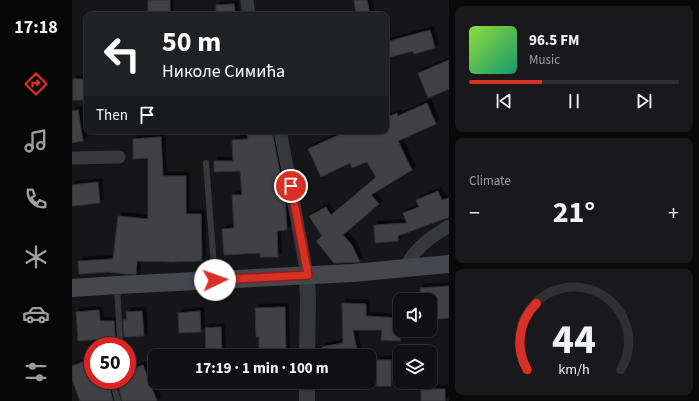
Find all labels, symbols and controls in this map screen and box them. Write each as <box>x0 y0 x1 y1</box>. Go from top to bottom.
text: 17:18 <box>14 15 58 40</box>
text: 50 m <box>162 22 221 62</box>
icon: left <box>96 28 148 80</box>
text: 96.5 FM <box>529 30 580 51</box>
text: Music <box>529 51 560 69</box>
text: Николе Симића <box>162 59 285 84</box>
icon: directions <box>22 70 50 98</box>
icon: previous <box>493 90 515 112</box>
icon: pause <box>563 90 585 112</box>
icon: next <box>633 90 655 112</box>
icon: arrive <box>136 104 158 126</box>
text: Then <box>96 105 128 126</box>
icon: music <box>22 127 50 155</box>
pin <box>274 169 308 203</box>
text: Climate <box>469 172 511 190</box>
icon: arrive <box>280 175 302 197</box>
icon: phone <box>22 185 50 213</box>
text: 21° <box>553 191 595 234</box>
text: − <box>469 197 480 229</box>
text: + <box>668 197 679 229</box>
icon: climate <box>22 243 50 271</box>
position arrow <box>194 259 236 301</box>
map controls <box>393 293 437 389</box>
button: sound <box>393 293 437 337</box>
icon: car <box>22 300 50 328</box>
text: 44 <box>552 310 596 370</box>
speed limit sign: 50 <box>84 337 136 389</box>
button: layers <box>393 345 437 389</box>
icon: filters <box>22 358 50 386</box>
text: 17:19 · 1 min · 100 m <box>195 358 329 379</box>
text: km/h <box>558 359 590 380</box>

